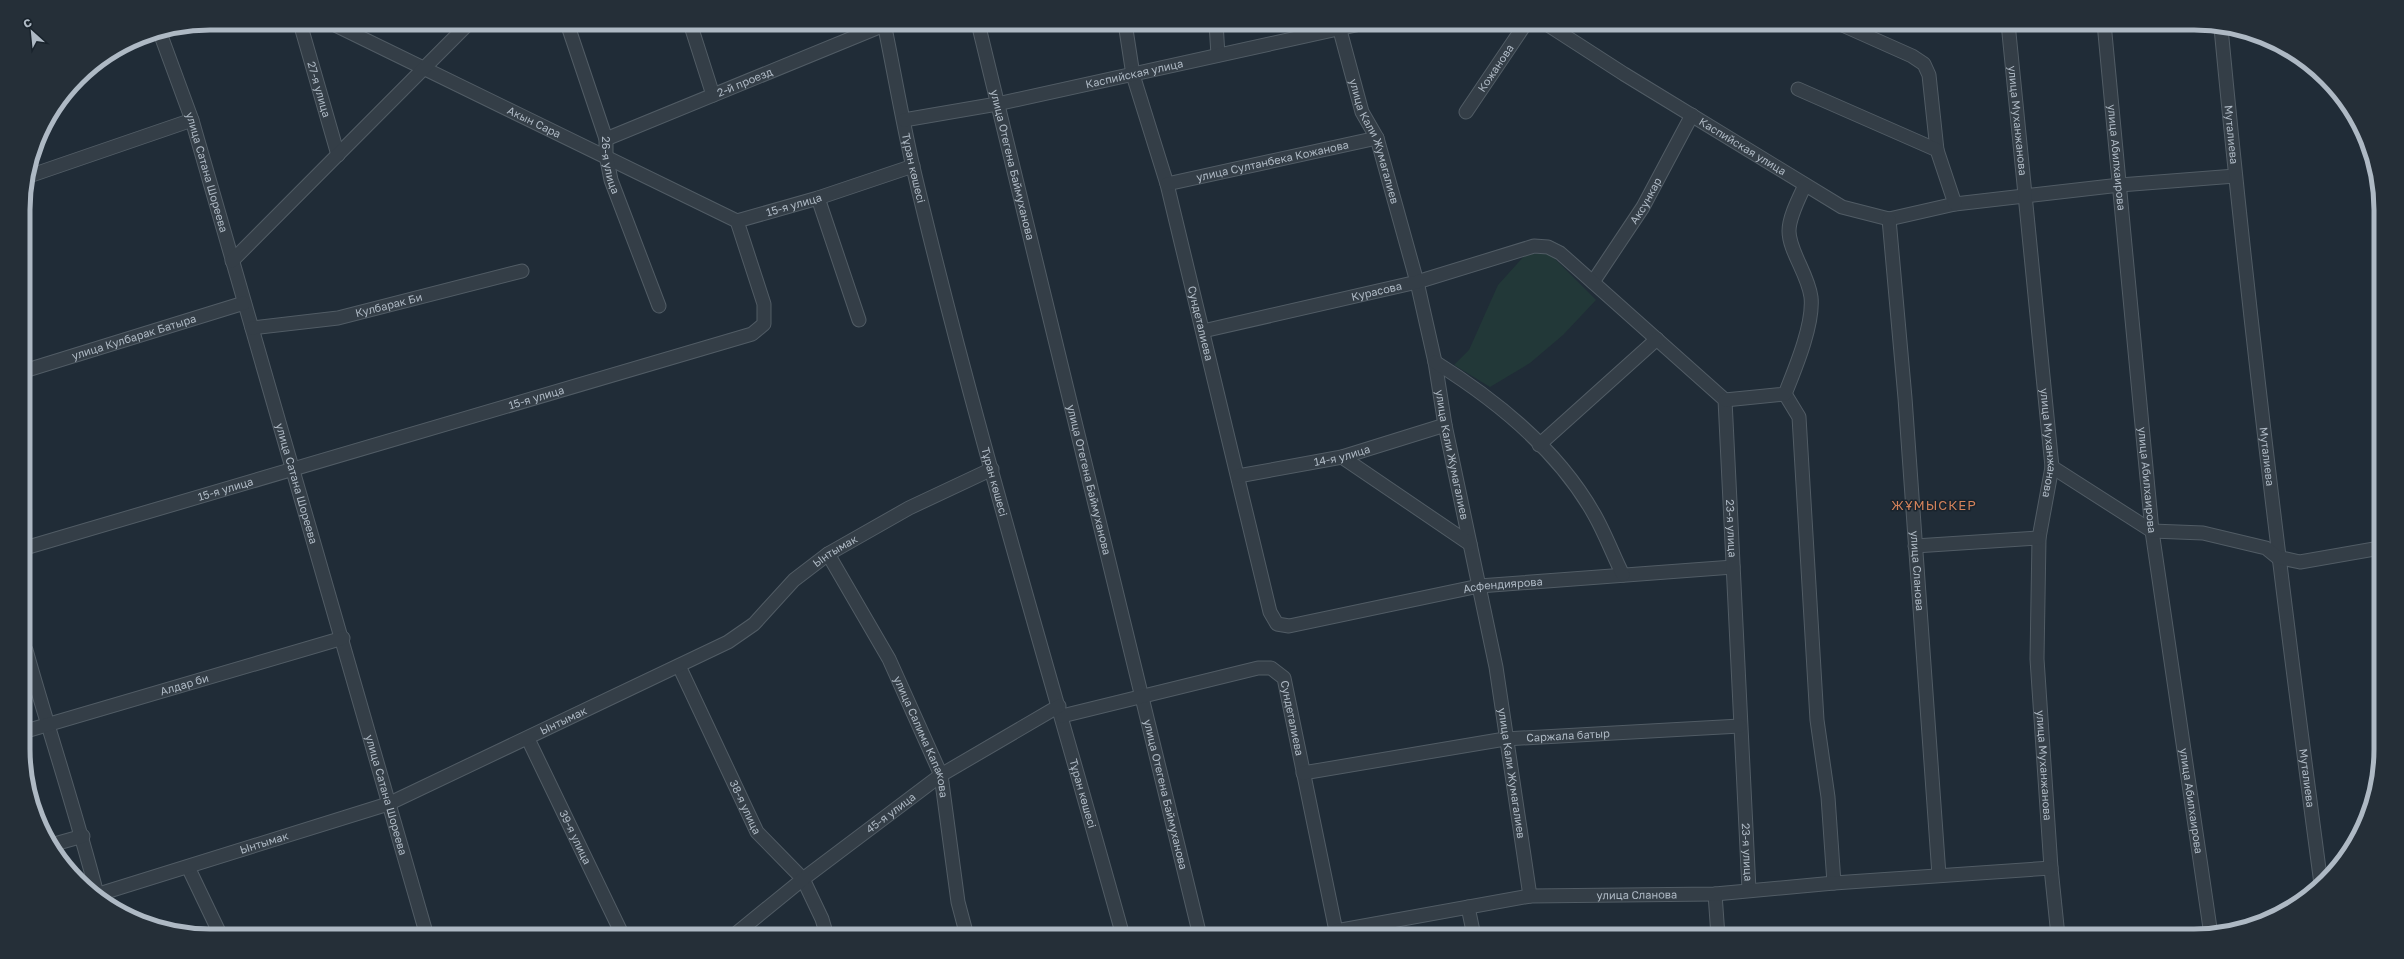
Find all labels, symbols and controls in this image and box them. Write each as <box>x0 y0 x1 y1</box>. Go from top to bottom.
north arrow <box>12 12 52 52</box>
text: С <box>21 15 34 30</box>
street label: Кожанова <box>1475 42 1516 94</box>
street label: Каспийская улица <box>1084 56 1184 90</box>
street label: 27-я улица <box>305 60 334 119</box>
street label: 2-й проезд <box>715 64 775 99</box>
street label: улица Муханжанова <box>2006 65 2030 176</box>
street label: улица Кали Жумагалиев <box>1347 77 1402 205</box>
street label: улица Отегена Баймуханова <box>988 88 1038 241</box>
street label: Акын Сара <box>505 103 563 140</box>
street label: улица Абилхаирова <box>2106 104 2129 211</box>
street label: Муталиева <box>2222 104 2241 165</box>
street label: улица Сатана Шореева <box>184 110 231 234</box>
street label: Каспийская улица <box>1697 114 1789 177</box>
street label: Тұран көшесі <box>900 132 928 204</box>
street label: 26-я улица <box>600 136 623 196</box>
street label: улица Султанбека Кожанова <box>1195 137 1350 183</box>
street label: Аксункар <box>1627 175 1664 226</box>
street label: 15-я улица <box>765 190 823 218</box>
street label: Курасова <box>1350 279 1403 303</box>
street label: Сундеталиева <box>1186 284 1216 362</box>
street label: Кулбарак Би <box>354 290 423 319</box>
street label: улица Кулбарак Батыра <box>70 311 197 362</box>
street label: 15-я улица <box>507 383 565 411</box>
street label: улица Муханжанова <box>2038 387 2059 499</box>
street label: улица Кали Жумагалиев <box>1434 389 1472 521</box>
street label: улица Отегена Баймуханова <box>1065 403 1114 556</box>
street label: улица Сатана Шореева <box>274 422 321 545</box>
street label: улица Абилхаирова <box>2136 426 2159 534</box>
street label: Муталиева <box>2257 426 2277 487</box>
street label: 14-я улица <box>1313 442 1372 468</box>
street label: Тұран көшесі <box>979 445 1011 518</box>
street label: 15-я улица <box>196 474 255 503</box>
district label: ЖҰМЫСКЕР <box>1891 497 1977 513</box>
street label: 23-я улица <box>1724 499 1740 558</box>
street label: улица Сланова <box>1908 530 1927 611</box>
street label: Ынтымак <box>810 531 860 569</box>
street label: Асфендиярова <box>1462 574 1543 595</box>
street label: Алдар би <box>158 671 210 697</box>
street label: улица Салима Капакова <box>891 674 951 798</box>
street label: Сундеталиева <box>1279 679 1307 757</box>
street label: Ынтымак <box>538 703 589 737</box>
street label: улица Кали Жумагалиев <box>1496 707 1528 839</box>
street label: улица Муханжанова <box>2034 710 2055 821</box>
street label: улица Отегена Баймуханова <box>1142 718 1191 871</box>
street label: Саржала батыр <box>1526 726 1610 744</box>
street label: улица Сатана Шореева <box>363 733 410 857</box>
street label: улица Абилхаирова <box>2178 747 2206 855</box>
street label: Муталиева <box>2297 748 2318 808</box>
street label: Тұран көшесі <box>1067 757 1099 829</box>
street label: 38-я улица <box>727 778 764 836</box>
street label: 45-я улица <box>863 790 918 835</box>
street label: 39-я улица <box>557 808 594 866</box>
street label: 23-я улица <box>1740 823 1756 881</box>
street label: Ынтымак <box>238 828 291 856</box>
street label: улица Сланова <box>1596 887 1677 901</box>

